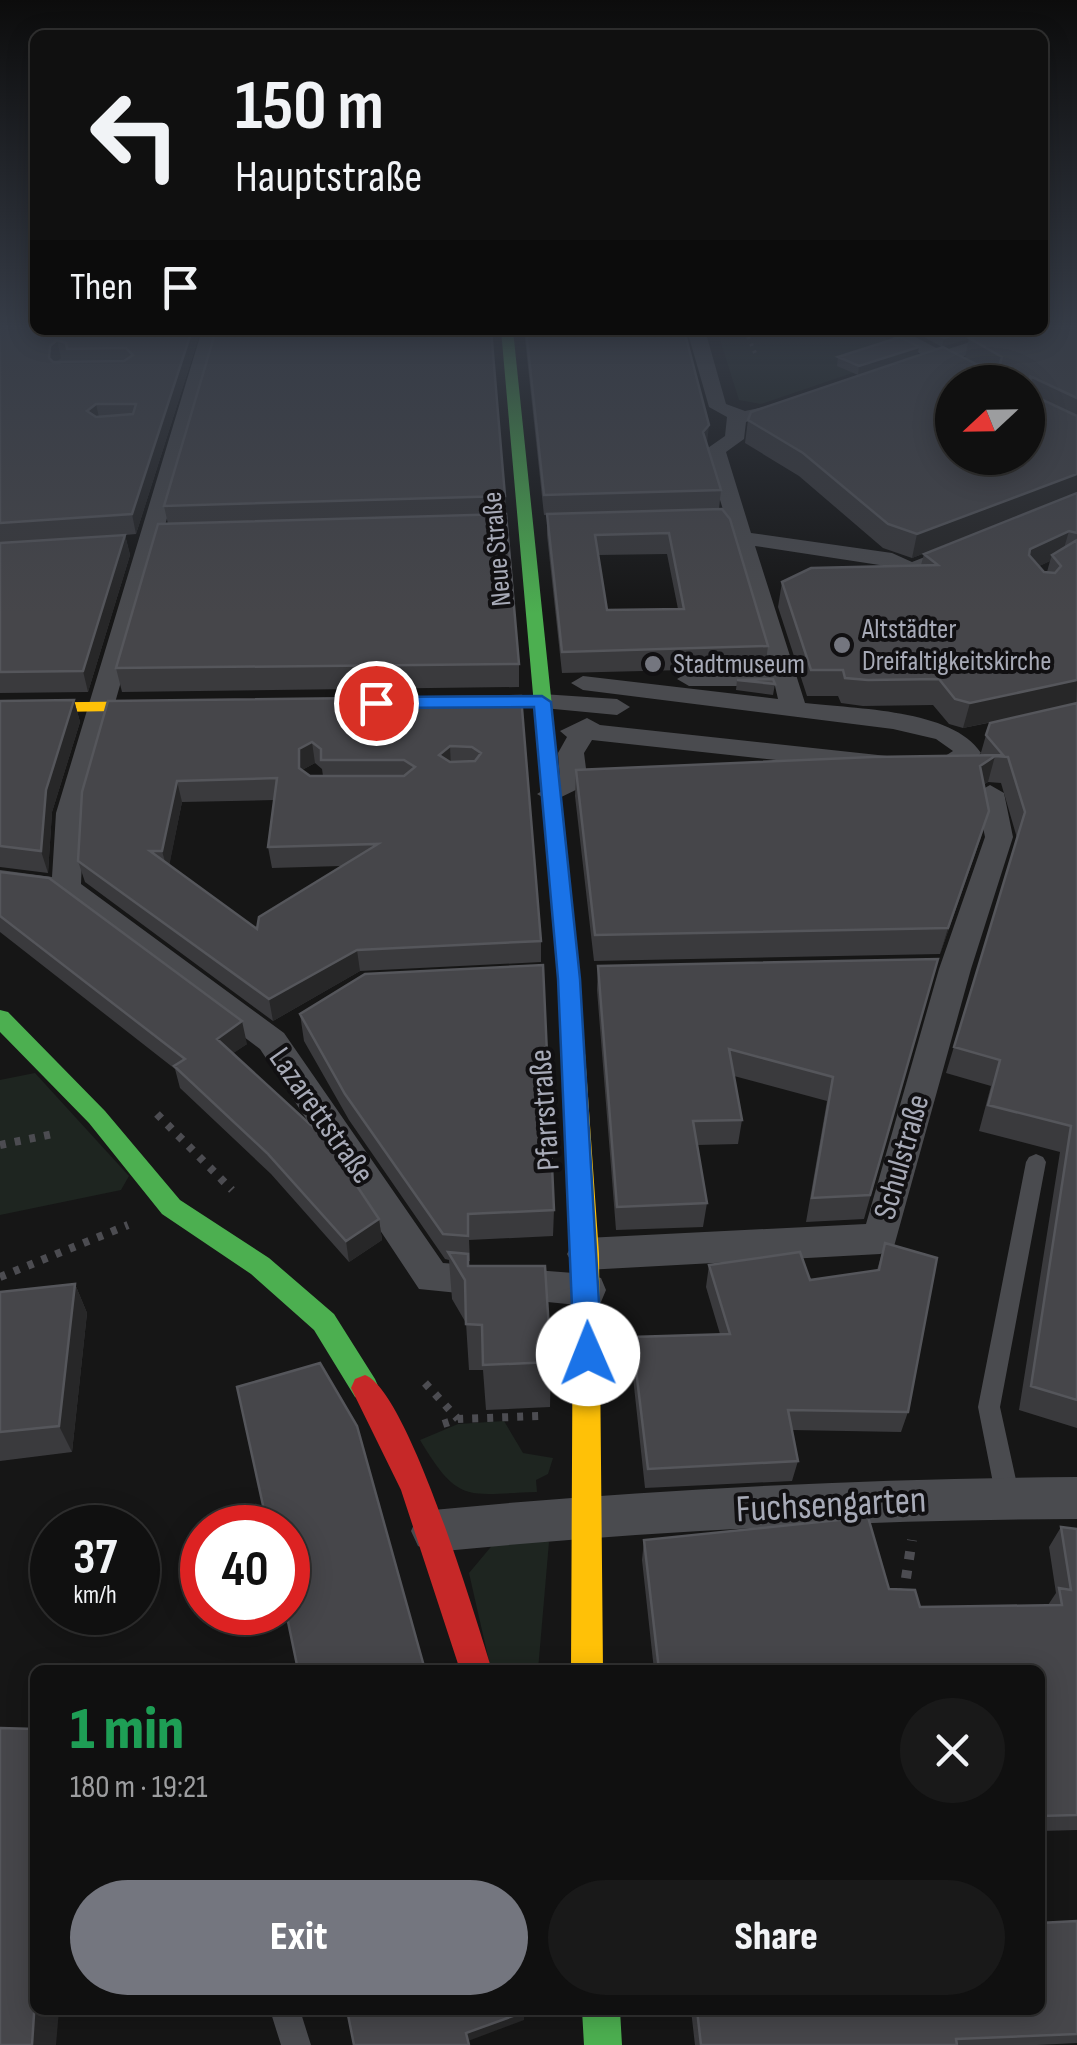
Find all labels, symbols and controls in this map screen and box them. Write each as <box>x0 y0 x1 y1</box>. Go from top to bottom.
text: 150 m <box>235 65 384 149</box>
icon: left <box>70 70 200 200</box>
text: Hauptstraße <box>235 150 422 205</box>
icon: arrive <box>153 260 208 315</box>
text: Then <box>70 265 133 310</box>
north arrow <box>935 365 1045 475</box>
map controls <box>935 365 1045 475</box>
street label: Neue Straße <box>476 490 518 608</box>
place label: Altstädter Dreifaltigkeitskirche <box>861 613 1052 678</box>
marker: Altstädter Dreifaltigkeitskirche <box>831 634 853 656</box>
place label: Stadtmuseum <box>673 648 805 681</box>
marker: Stadtmuseum <box>642 653 664 675</box>
pin <box>334 661 419 746</box>
icon: arrive <box>349 676 404 731</box>
street label: Lazarettstraße <box>260 1040 382 1192</box>
street label: Pfarrstraße <box>521 1048 569 1172</box>
street label: Schulstraße <box>866 1090 938 1224</box>
position arrow <box>536 1302 640 1406</box>
street label: Fuchsengarten <box>735 1478 927 1532</box>
speed limit sign: 40 <box>180 1505 310 1635</box>
text: 37 <box>73 1528 117 1588</box>
text: km/h <box>73 1580 117 1611</box>
text: 1 min <box>70 1694 184 1766</box>
button: close <box>900 1698 1005 1803</box>
text: 180 m · 19:21 <box>70 1768 208 1807</box>
button: Exit <box>70 1880 528 1995</box>
button: Share <box>548 1880 1005 1995</box>

